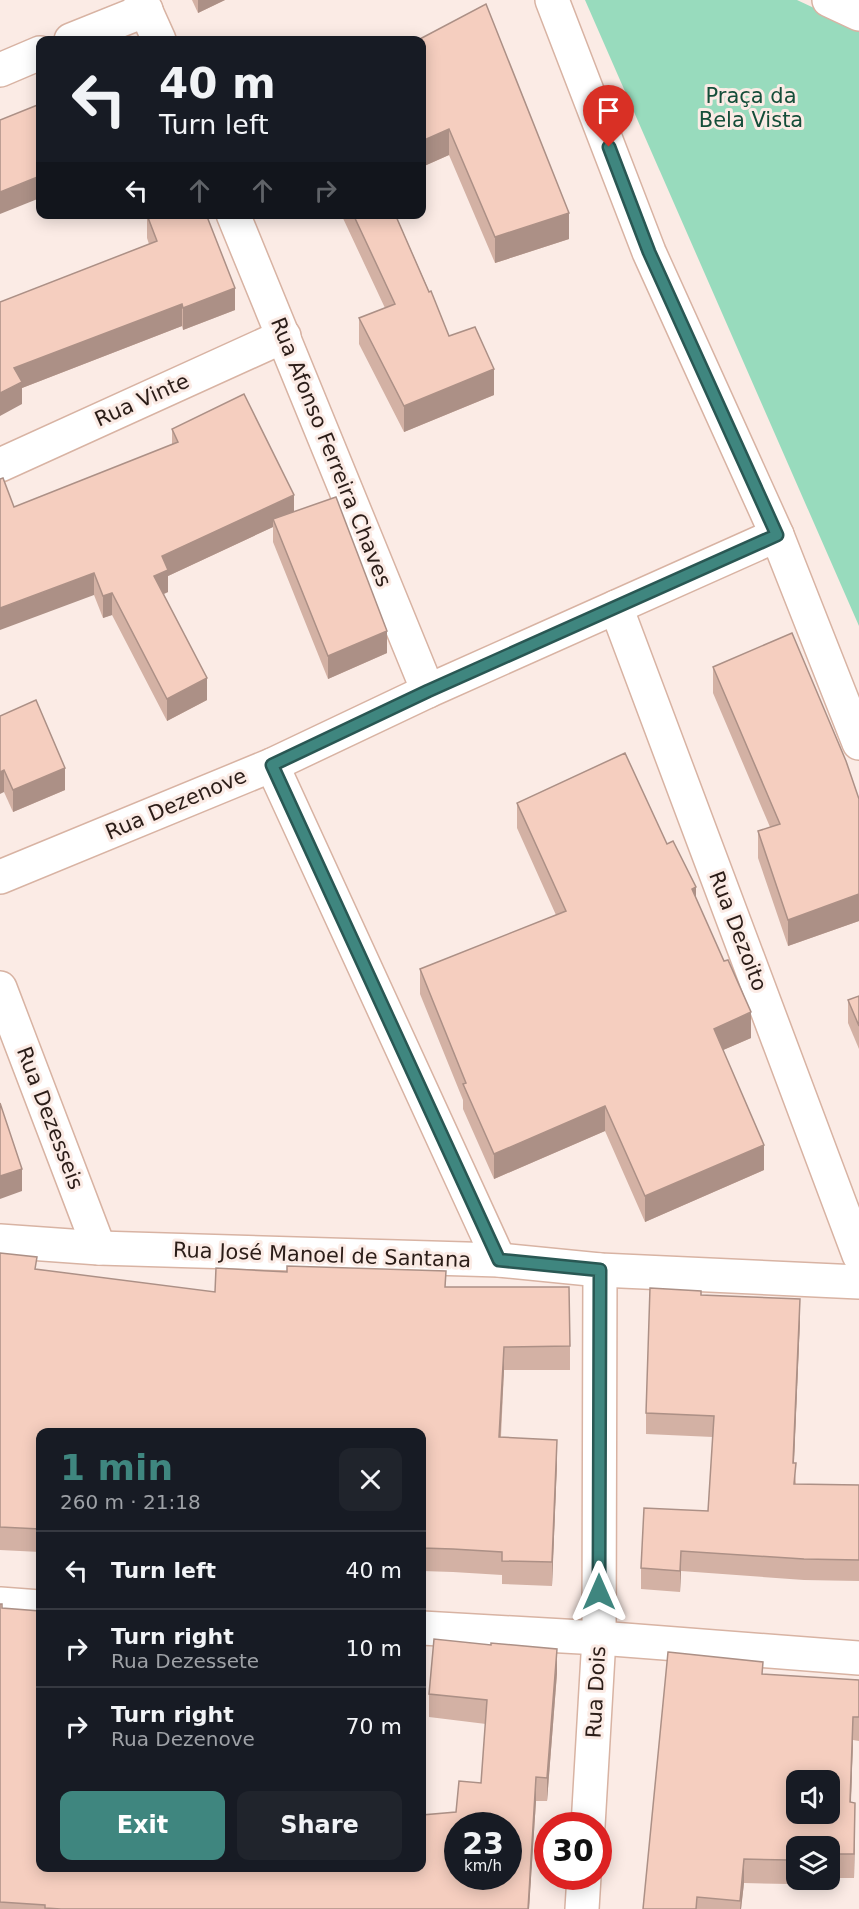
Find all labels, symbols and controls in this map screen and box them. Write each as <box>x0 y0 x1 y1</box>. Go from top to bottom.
text: 40 m <box>159 59 276 108</box>
icon: left <box>60 60 138 138</box>
park label: Praça da Bela Vista <box>699 84 803 132</box>
pin <box>583 85 634 147</box>
icon: arrive <box>592 94 625 127</box>
text: Turn left <box>159 109 269 140</box>
icon: left <box>120 174 153 207</box>
icon: ahead <box>183 174 216 207</box>
icon: ahead <box>246 174 279 207</box>
icon: right <box>309 174 342 207</box>
street label: Rua Afonso Ferreira Chaves <box>266 314 396 590</box>
street label: Rua Vinte <box>91 369 193 431</box>
street label: Rua Dezenove <box>102 763 250 845</box>
street label: Rua Dezoito <box>704 868 772 994</box>
street label: Rua Dezesseis <box>12 1043 88 1193</box>
street label: Rua José Manoel de Santana <box>172 1238 472 1272</box>
text: 1 min <box>60 1447 173 1488</box>
button: close <box>339 1448 402 1511</box>
text: 260 m · 21:18 <box>60 1490 201 1514</box>
icon: left <box>60 1554 93 1587</box>
text: Turn left <box>111 1558 216 1583</box>
text: 40 m <box>346 1558 402 1583</box>
position arrow <box>567 1560 631 1624</box>
text: Turn right <box>111 1624 234 1649</box>
icon: right <box>60 1632 93 1665</box>
text: 10 m <box>346 1636 402 1661</box>
street label: Rua Dois <box>582 1645 610 1739</box>
text: Rua Dezessete <box>111 1649 259 1673</box>
text: Turn right <box>111 1702 234 1727</box>
icon: right <box>60 1710 93 1743</box>
text: 70 m <box>346 1714 402 1739</box>
text: Rua Dezenove <box>111 1727 255 1751</box>
map controls <box>786 1770 840 1890</box>
button: sound <box>786 1770 840 1824</box>
button: Exit <box>60 1791 225 1860</box>
button: Share <box>237 1791 402 1860</box>
speed limit sign: 30 <box>534 1812 612 1890</box>
text: 23 <box>462 1826 504 1861</box>
button: layers <box>786 1836 840 1890</box>
text: km/h <box>464 1857 502 1875</box>

